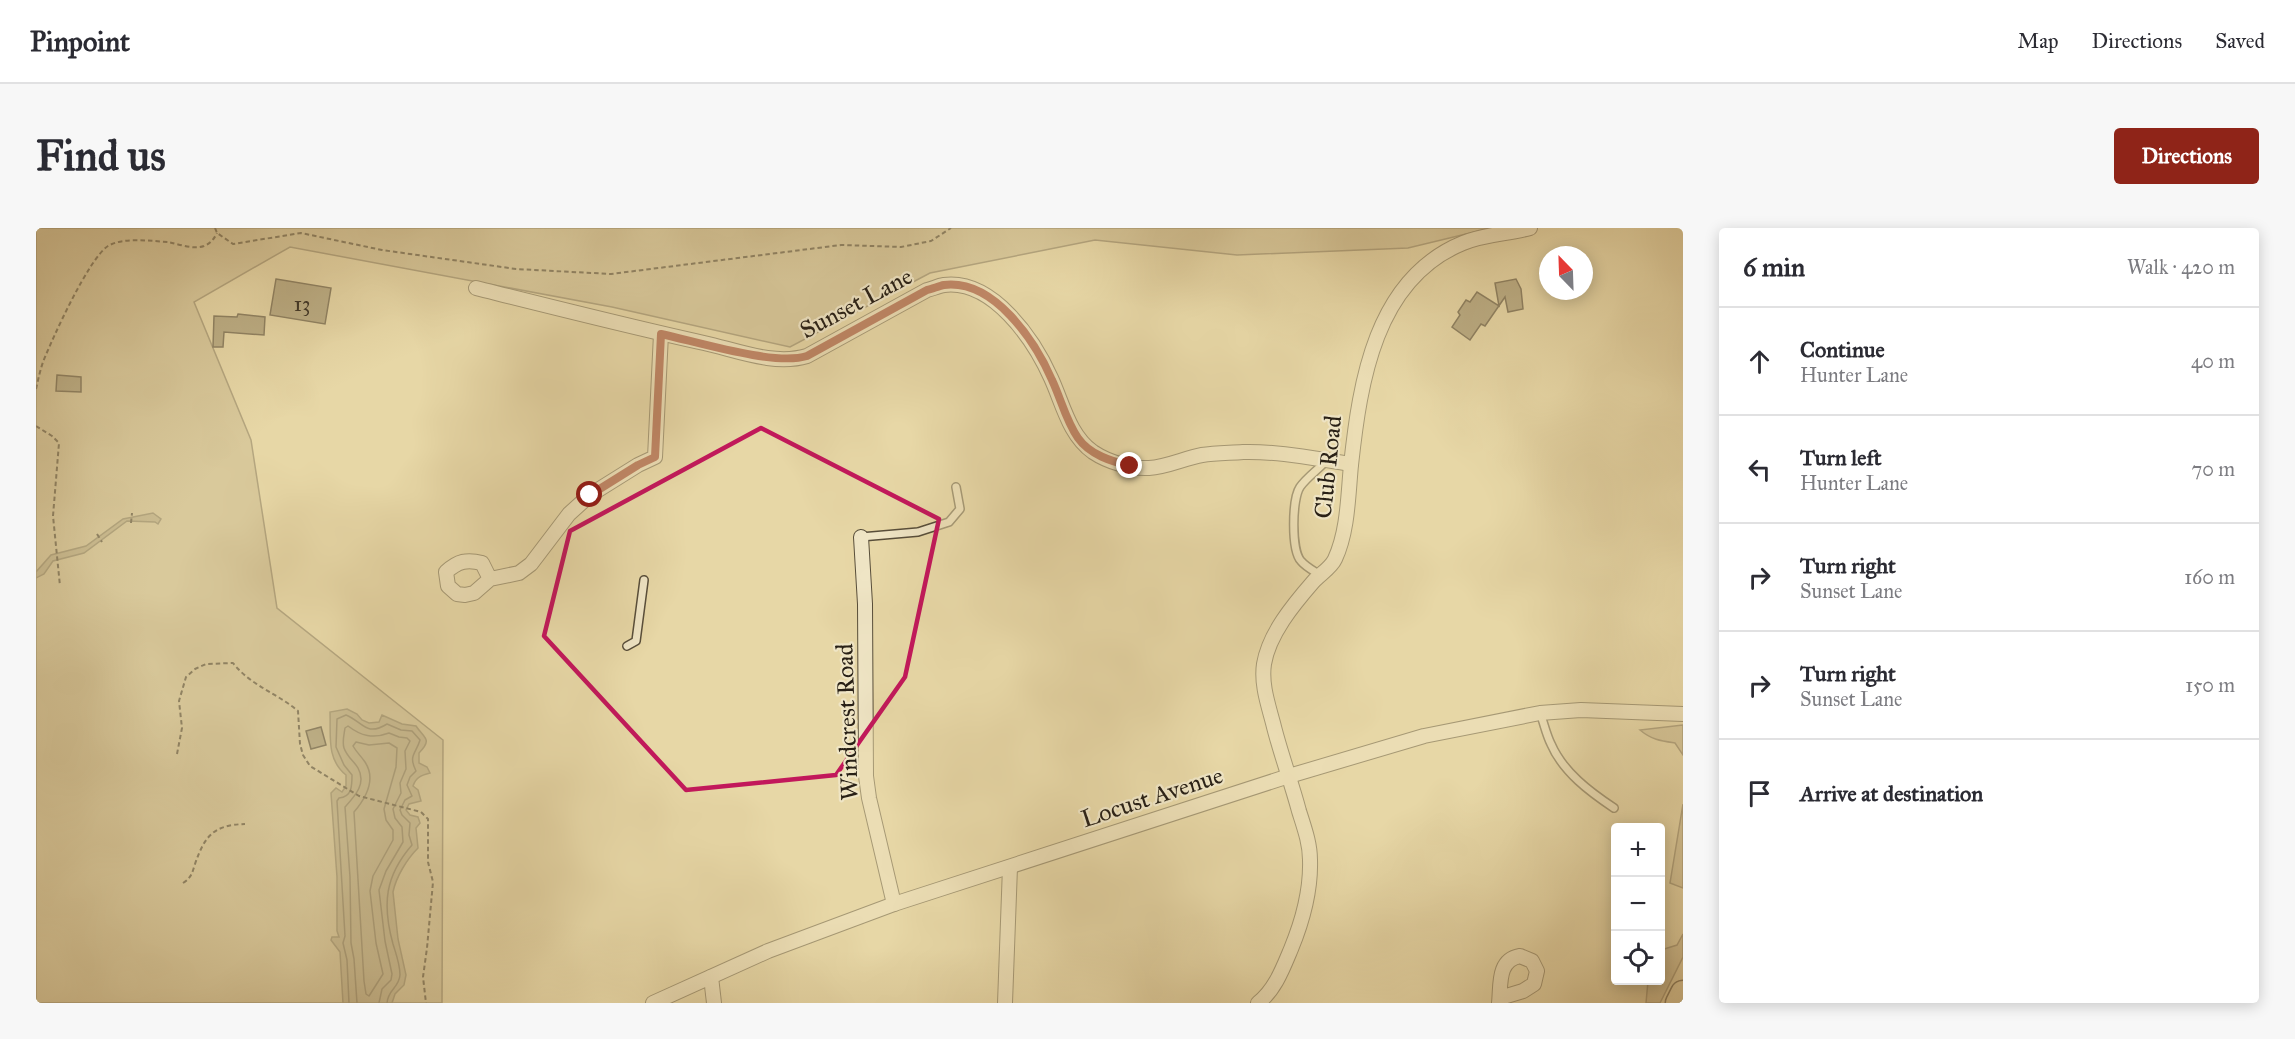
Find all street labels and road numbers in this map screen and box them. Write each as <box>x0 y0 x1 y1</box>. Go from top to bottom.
street label: Sunset Lane <box>795 261 917 345</box>
street label: Club Road <box>1308 414 1348 520</box>
street label: Windcrest Road <box>829 643 865 801</box>
street label: Locust Avenue <box>1077 760 1227 834</box>

